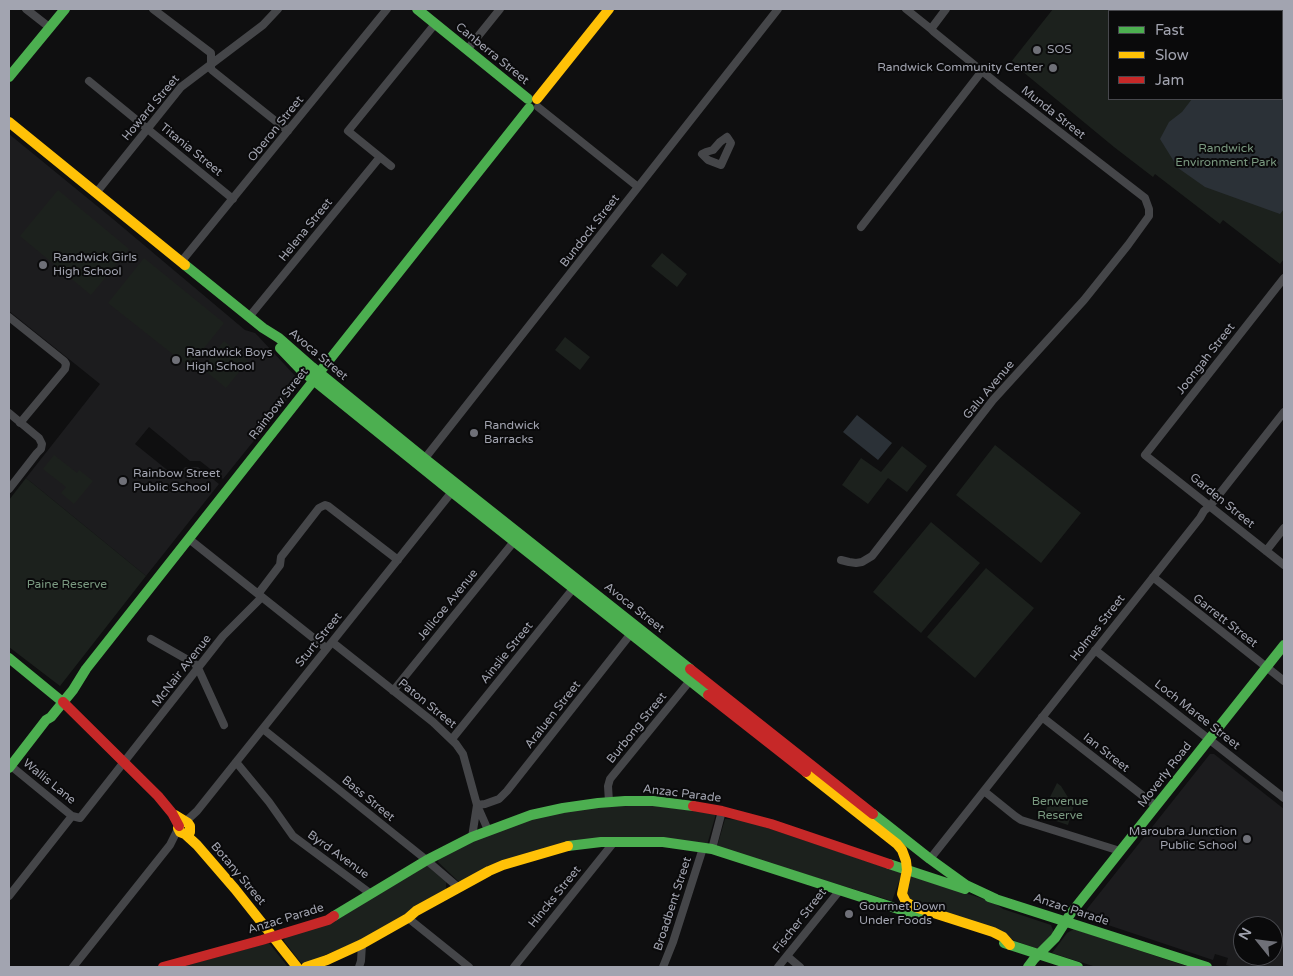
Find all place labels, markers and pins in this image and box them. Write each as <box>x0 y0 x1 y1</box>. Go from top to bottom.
place label: SOS <box>1047 43 1072 57</box>
marker: SOS <box>1031 44 1043 56</box>
place label: Randwick Community Center <box>877 61 1043 75</box>
marker: Randwick Community Center <box>1047 62 1059 74</box>
place label: Randwick Girls High School <box>53 251 137 279</box>
marker: Randwick Girls High School <box>37 259 49 271</box>
place label: Randwick Boys High School <box>186 346 272 374</box>
marker: Randwick Boys High School <box>170 354 182 366</box>
place label: Randwick Barracks <box>484 419 540 447</box>
marker: Randwick Barracks <box>468 427 480 439</box>
place label: Rainbow Street Public School <box>133 467 220 495</box>
marker: Rainbow Street Public School <box>117 475 129 487</box>
place label: Maroubra Junction Public School <box>1129 825 1237 853</box>
marker: Maroubra Junction Public School <box>1241 833 1253 845</box>
place label: Gourmet Down Under Foods <box>859 900 946 928</box>
marker: Gourmet Down Under Foods <box>843 908 855 920</box>

